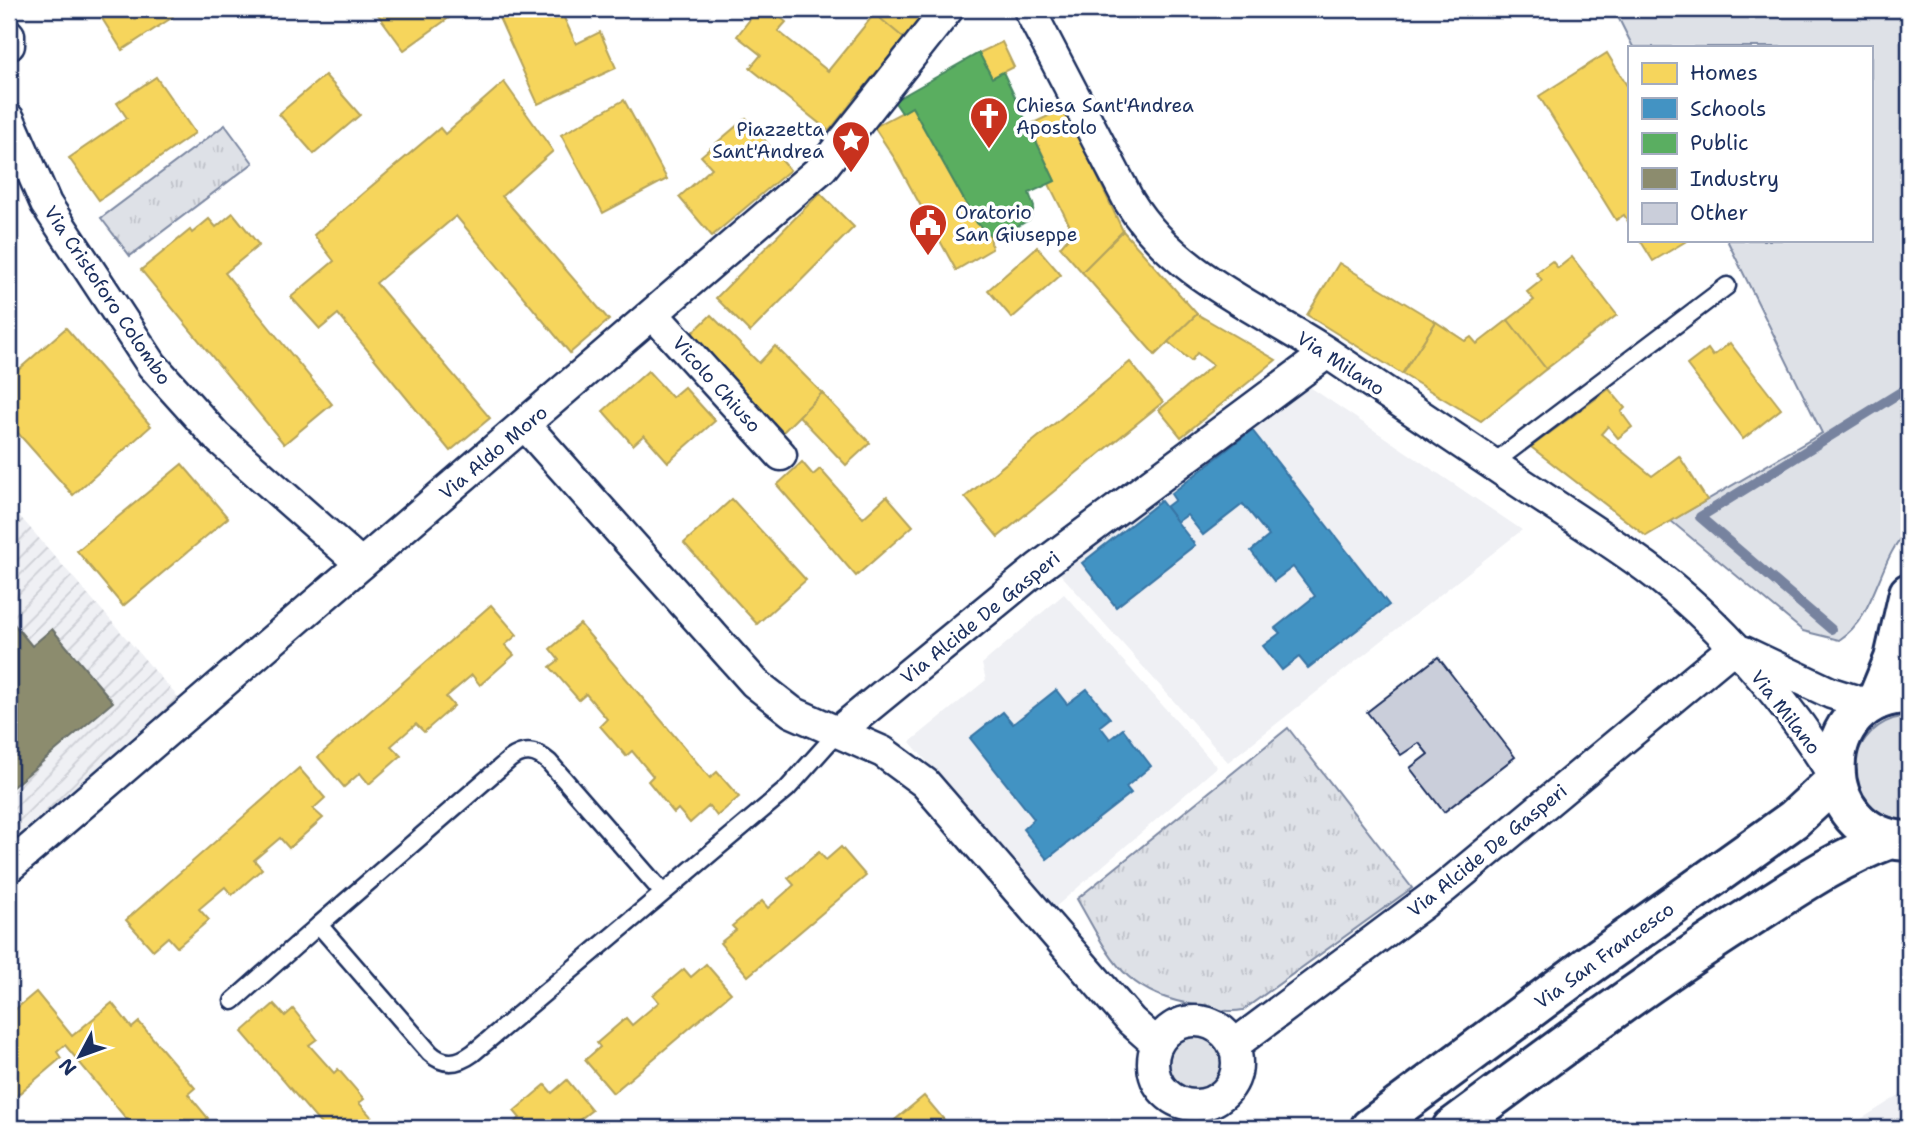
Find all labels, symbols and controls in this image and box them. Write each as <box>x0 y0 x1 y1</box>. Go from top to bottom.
legend <box>1628 46 1872 242</box>
text: Homes <box>1690 59 1758 87</box>
place label: Chiesa Sant'Andrea Apostolo <box>1016 93 1194 140</box>
church icon: Chiesa Sant'Andrea Apostolo <box>968 95 1010 150</box>
text: Schools <box>1690 95 1766 123</box>
place label: Piazzetta Sant'Andrea <box>712 117 824 164</box>
place icon: Piazzetta Sant'Andrea <box>830 119 872 174</box>
text: Public <box>1690 129 1749 157</box>
text: Industry <box>1690 165 1779 193</box>
text: Other <box>1690 199 1748 227</box>
place label: Oratorio San Giuseppe <box>955 200 1078 247</box>
street label: Via Cristoforo Colombo <box>38 201 177 390</box>
public building icon: Oratorio San Giuseppe <box>907 202 949 257</box>
street label: Via Milano <box>1292 326 1390 401</box>
street label: Vicolo Chiuso <box>667 331 767 438</box>
street label: Via Aldo Moro <box>434 400 553 505</box>
street label: Via Alcide De Gasperi <box>895 545 1065 690</box>
street label: Via Milano <box>1745 665 1826 759</box>
street label: Via Alcide De Gasperi <box>1402 778 1572 923</box>
street label: Via San Francesco <box>1529 896 1679 1015</box>
north arrow <box>46 1021 116 1092</box>
text: N <box>53 1053 82 1081</box>

